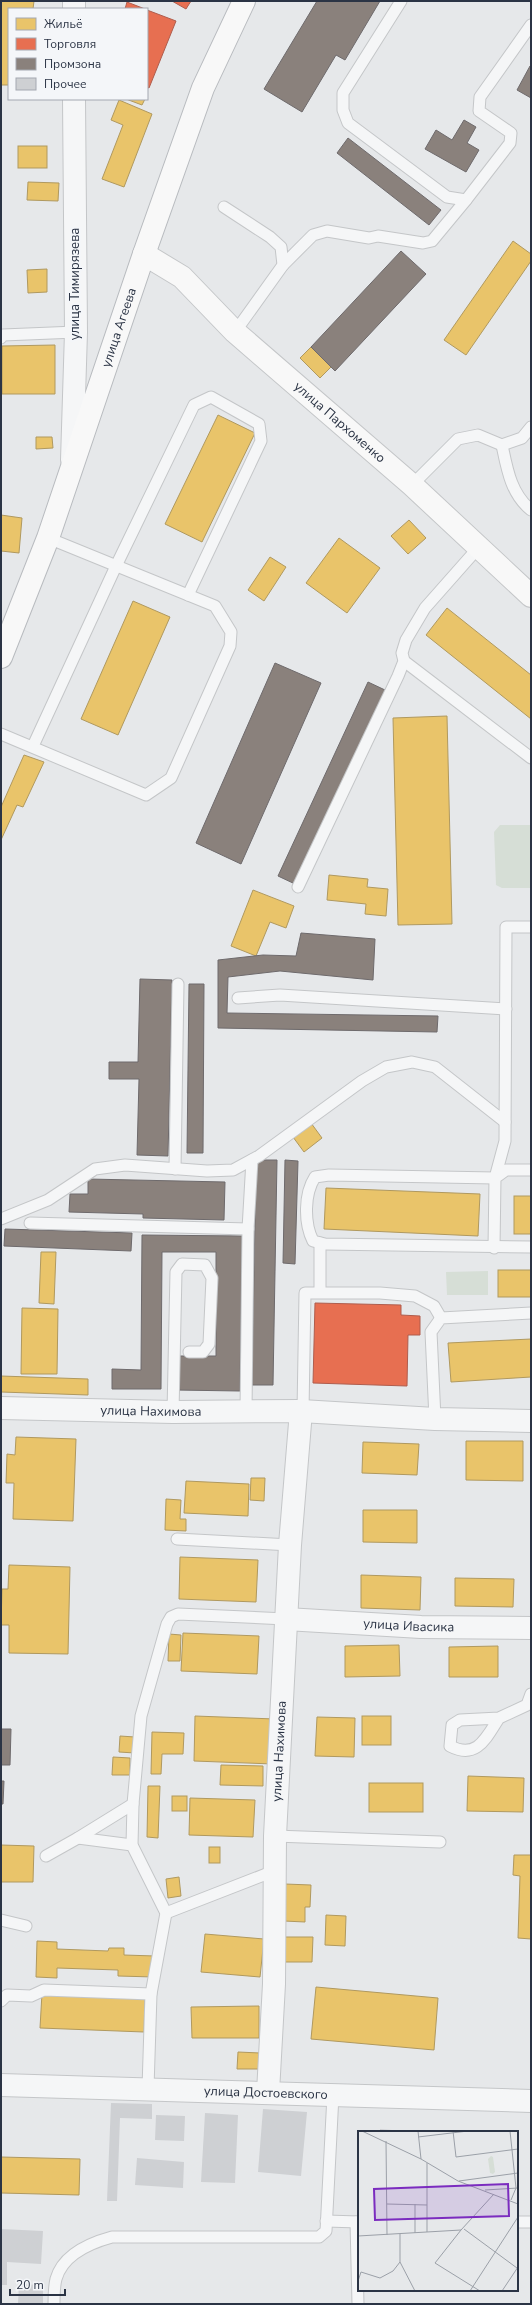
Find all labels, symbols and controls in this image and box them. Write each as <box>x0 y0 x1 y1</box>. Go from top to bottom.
legend <box>8 8 148 100</box>
text: Жильё <box>44 16 82 32</box>
text: Торговля <box>44 36 96 52</box>
text: Промзона <box>44 56 101 72</box>
text: Прочее <box>44 76 87 92</box>
street label: улица Тимирязева <box>66 228 84 340</box>
street label: улица Агеева <box>97 285 141 370</box>
street label: улица Пархоменко <box>290 378 389 467</box>
street label: улица Нахимова <box>100 1401 202 1421</box>
street label: улица Ивасика <box>363 1615 454 1636</box>
street label: улица Нахимова <box>268 1700 291 1802</box>
street label: улица Достоевского <box>204 2082 328 2104</box>
inset map <box>358 2131 518 2291</box>
scale bar <box>10 2271 65 2297</box>
text: 20 m <box>16 2277 44 2293</box>

